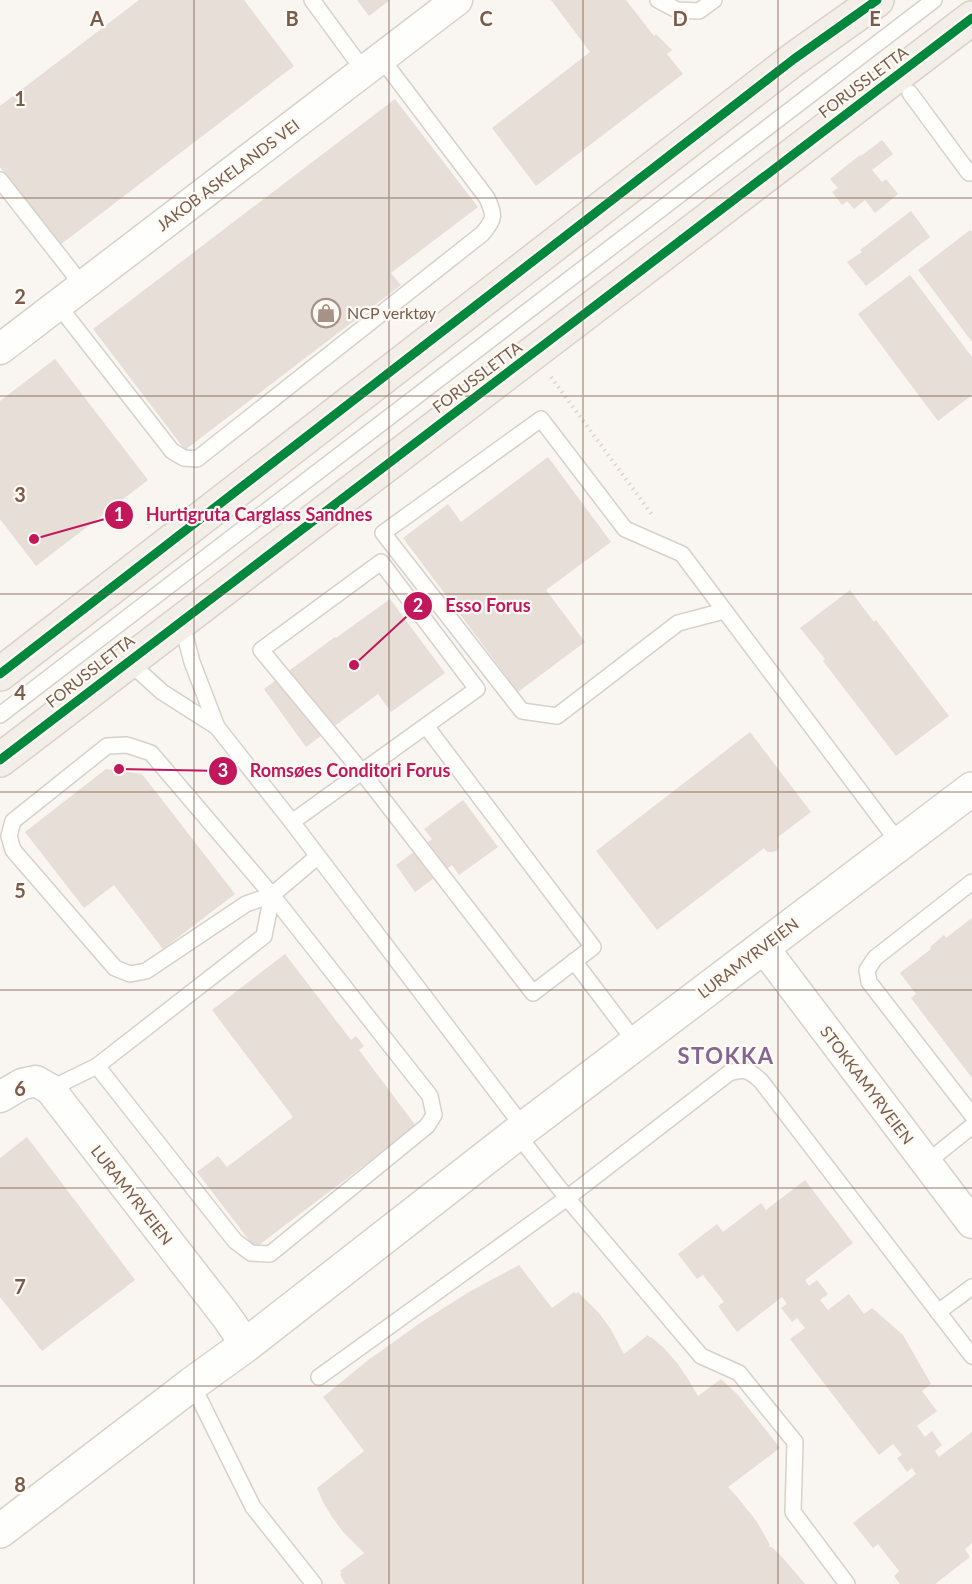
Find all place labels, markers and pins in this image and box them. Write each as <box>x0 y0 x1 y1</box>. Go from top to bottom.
shop icon: NCP verktøy <box>310 297 342 329</box>
place label: NCP verktøy <box>347 303 437 322</box>
callout: Hurtigruta Carglass Sandnes <box>104 497 385 533</box>
callout: Esso Forus <box>403 588 542 624</box>
callout: Romsøes Conditori Forus <box>208 753 462 789</box>

